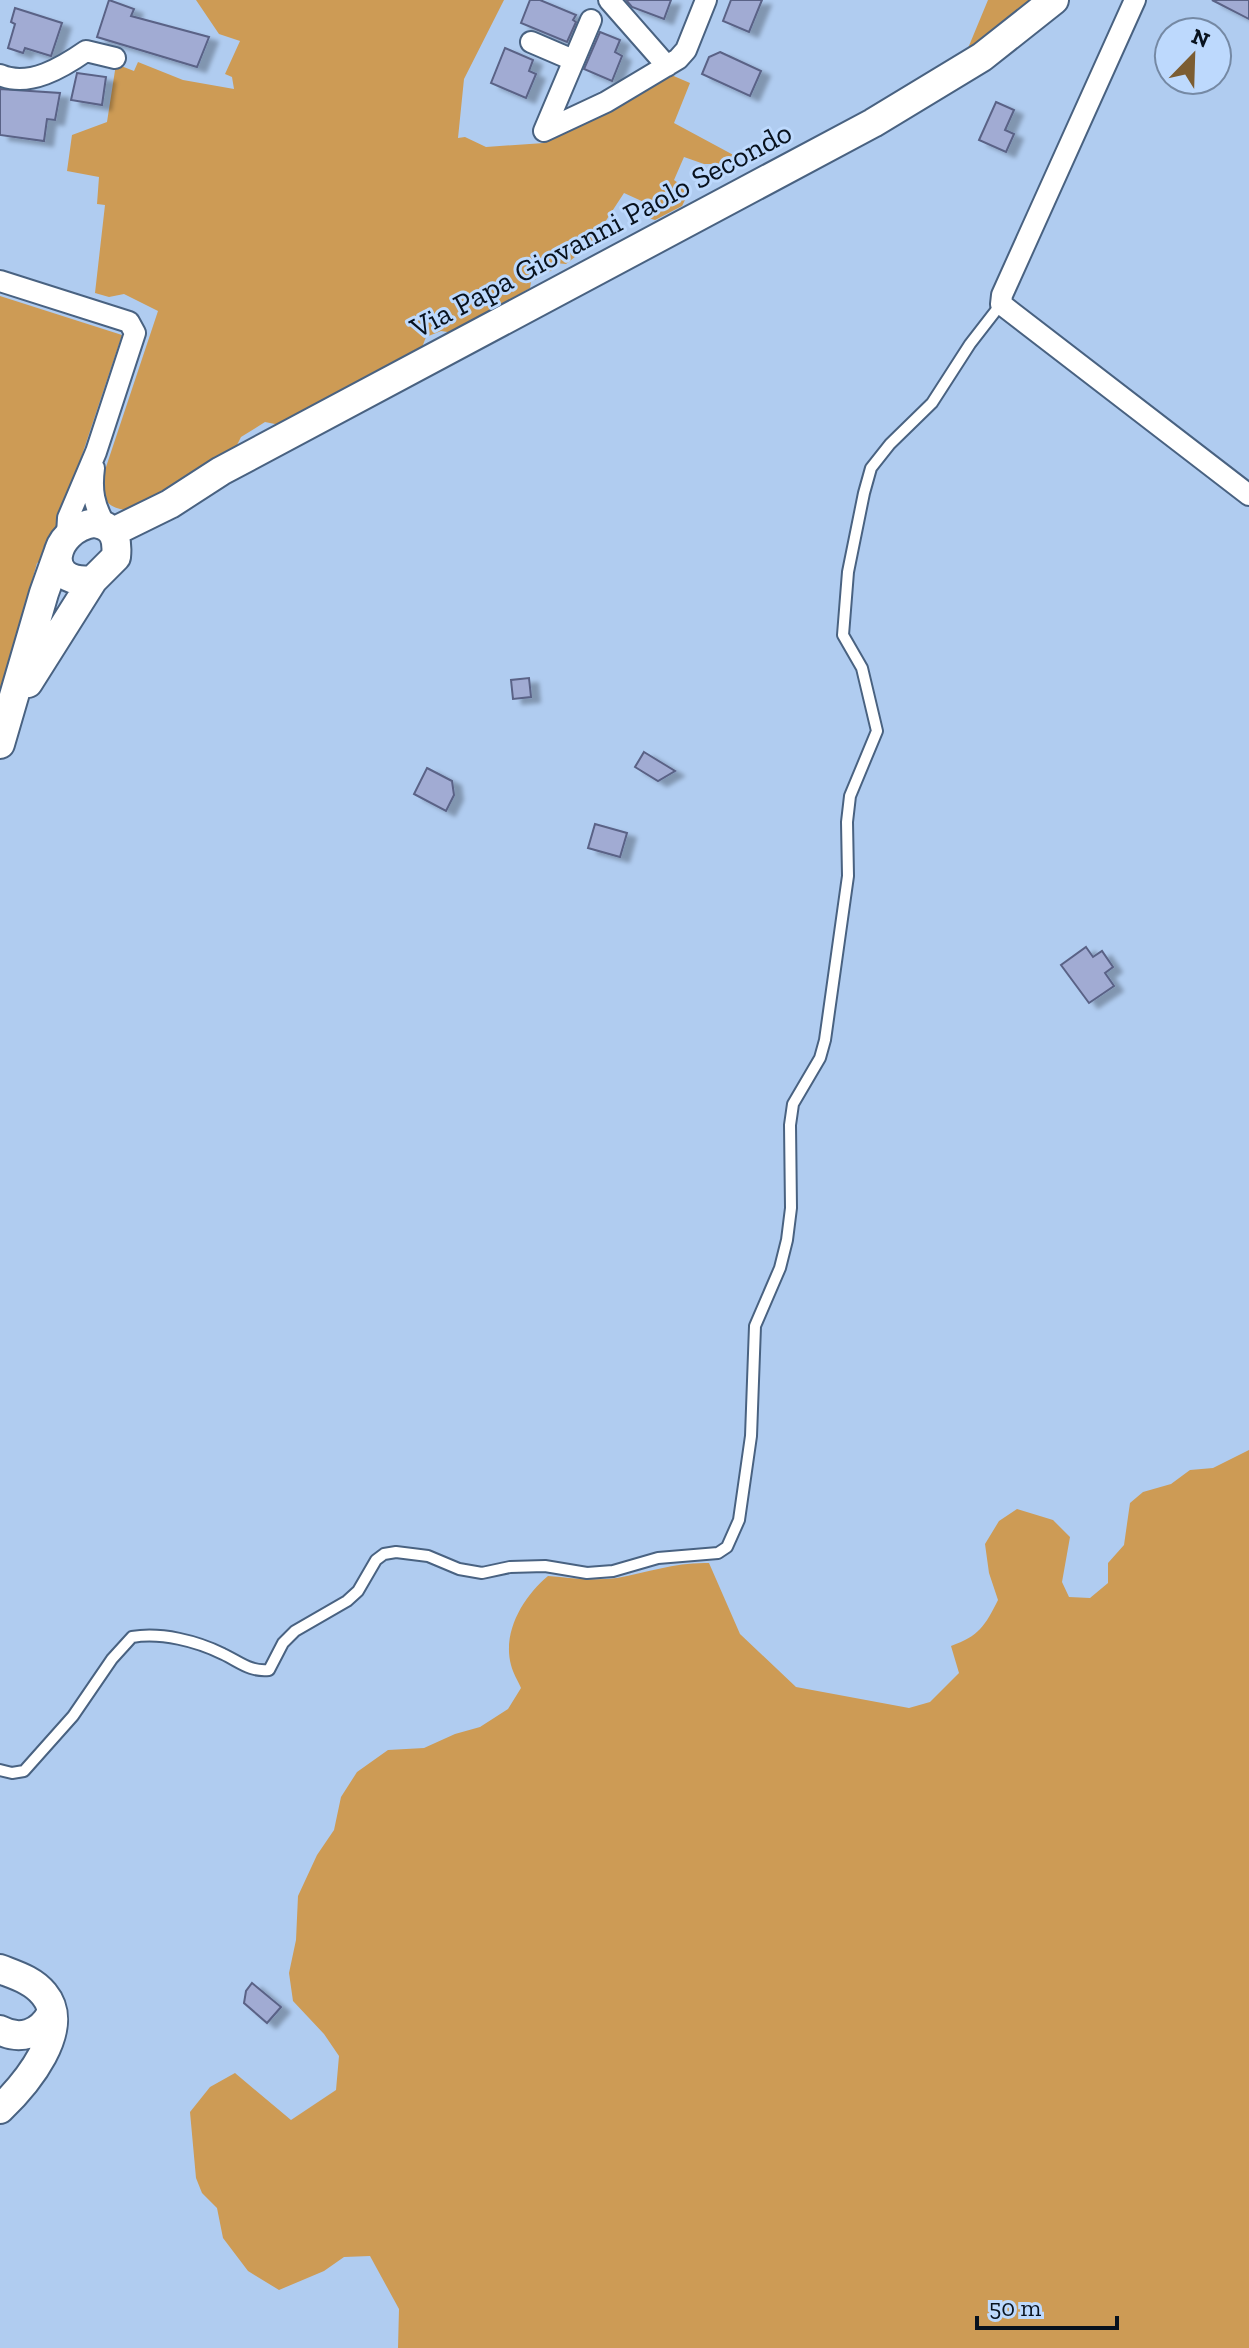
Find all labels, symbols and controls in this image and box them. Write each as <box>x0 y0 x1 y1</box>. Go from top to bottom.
north arrow <box>1153 16 1233 96</box>
text: N <box>1188 22 1214 54</box>
street label: Via Papa Giovanni Paolo Secondo <box>403 114 798 347</box>
scale bar <box>977 2280 1117 2330</box>
text: 50 m <box>989 2293 1042 2322</box>

